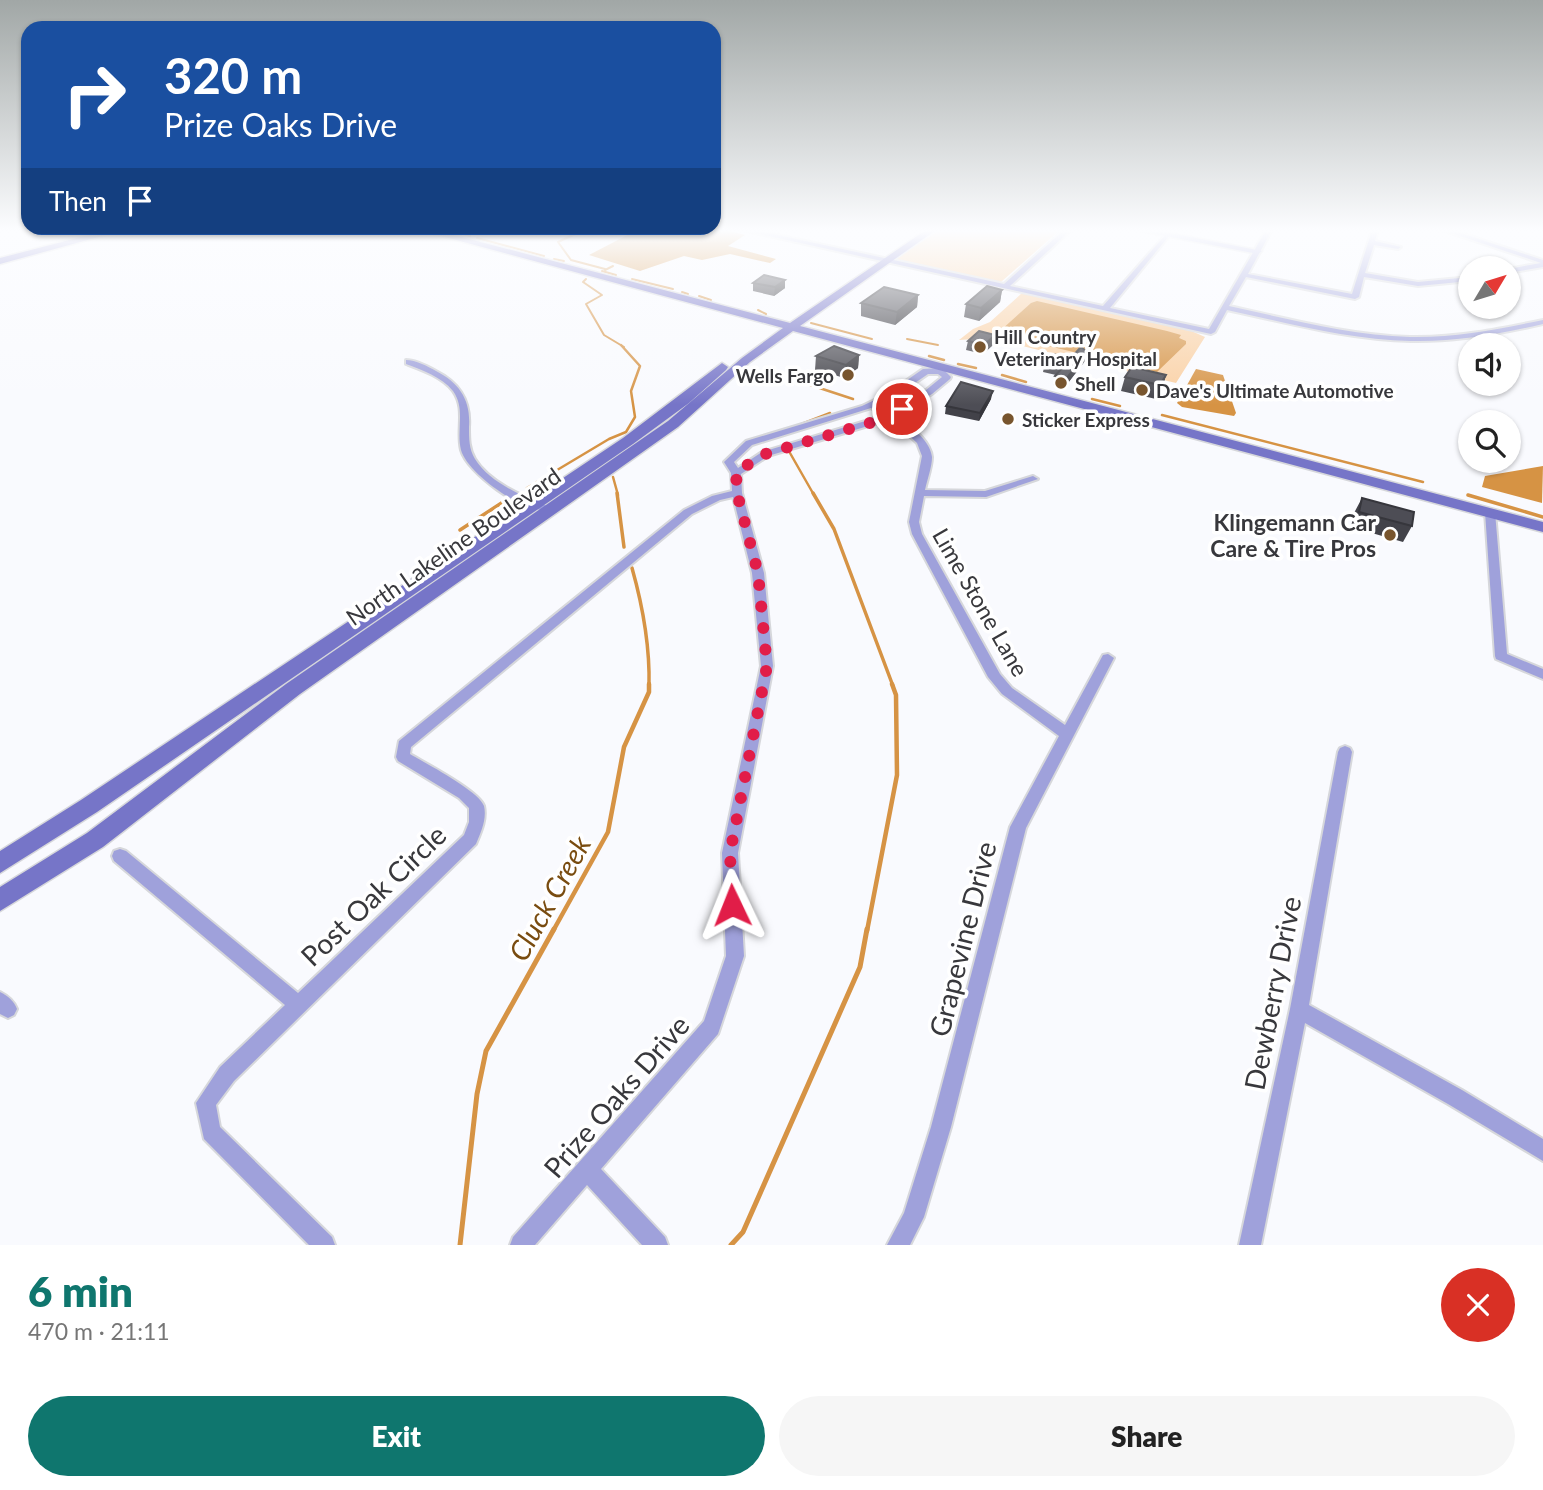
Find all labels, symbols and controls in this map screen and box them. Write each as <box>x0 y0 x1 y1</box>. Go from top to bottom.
text: 320 m <box>164 46 302 104</box>
icon: right <box>49 49 140 140</box>
text: Prize Oaks Drive <box>164 105 397 144</box>
icon: arrive <box>121 182 159 220</box>
text: Then <box>49 185 107 217</box>
north arrow <box>1458 256 1521 318</box>
map controls <box>1458 256 1521 473</box>
place label: Hill Country Veterinary Hospital <box>993 325 1157 370</box>
button: sound <box>1458 333 1521 396</box>
marker: Hill Country Veterinary Hospital <box>972 339 988 355</box>
place label: Wells Fargo <box>736 364 834 387</box>
marker: Wells Fargo <box>840 367 856 383</box>
place label: Shell <box>1075 372 1116 395</box>
marker: Shell <box>1053 375 1069 391</box>
pin <box>872 379 932 439</box>
place label: Dave's Ultimate Automotive <box>1156 379 1394 402</box>
marker: Dave's Ultimate Automotive <box>1134 382 1150 398</box>
icon: arrive <box>883 390 921 428</box>
place label: Sticker Express <box>1022 408 1150 431</box>
button: search <box>1458 410 1521 473</box>
marker: Sticker Express <box>1000 411 1016 427</box>
street label: North Lakeline Boulevard <box>340 461 566 631</box>
place label: Klingemann Car Care & Tire Pros <box>1210 508 1376 562</box>
street label: Lime Stone Lane <box>927 523 1035 681</box>
marker: Klingemann Car Care & Tire Pros <box>1382 527 1398 543</box>
street label: Post Oak Circle <box>293 817 453 973</box>
water label: Cluck Creek <box>501 829 598 966</box>
street label: Grapevine Drive <box>921 838 1003 1040</box>
position arrow <box>695 868 769 942</box>
street label: Dewberry Drive <box>1237 893 1307 1093</box>
street label: Prize Oaks Drive <box>536 1008 696 1184</box>
text: 6 min <box>28 1266 133 1316</box>
button: close <box>1441 1268 1515 1342</box>
text: 470 m · 21:11 <box>28 1317 170 1345</box>
button: Exit <box>28 1396 765 1476</box>
button: Share <box>779 1396 1515 1476</box>

